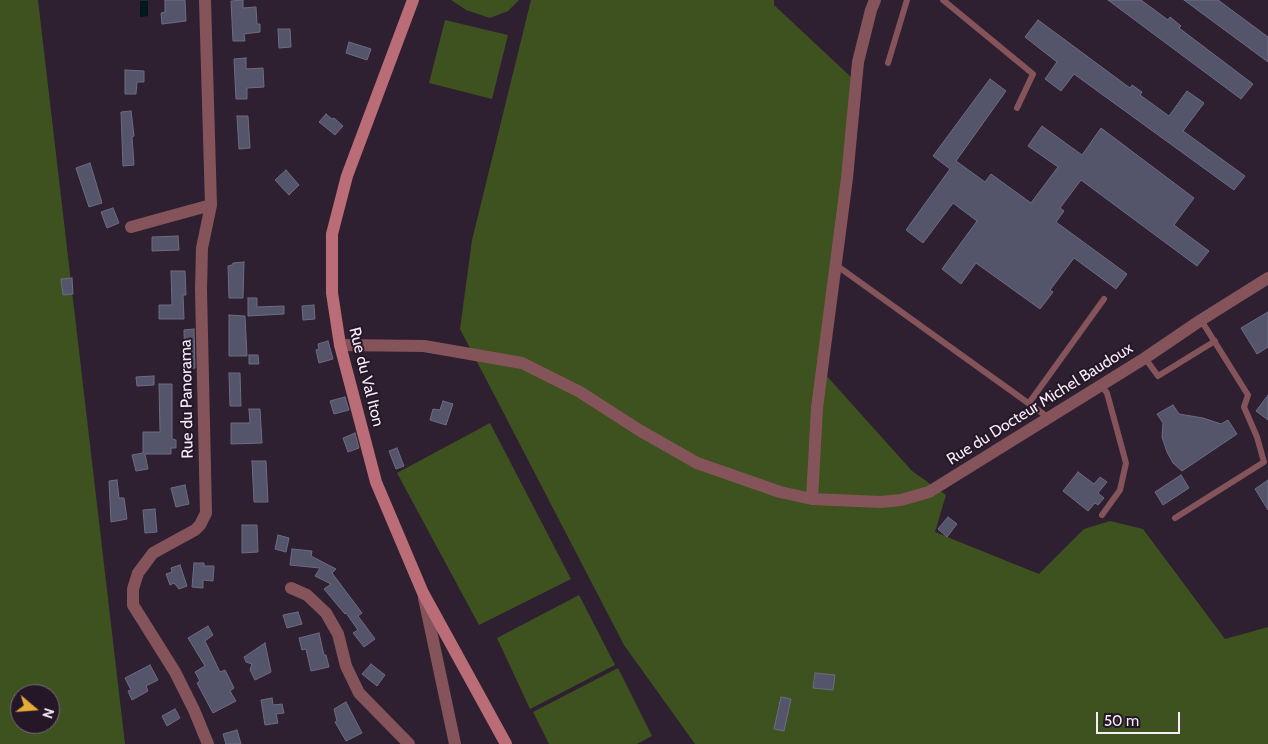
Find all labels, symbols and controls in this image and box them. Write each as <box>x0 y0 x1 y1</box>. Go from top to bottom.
street label: Rue du Val Iton <box>344 325 388 429</box>
street label: Rue du Panorama <box>176 339 198 459</box>
street label: Rue du Docteur Michel Baudoux <box>943 339 1137 469</box>
north arrow <box>10 684 60 734</box>
scale bar <box>1098 702 1182 734</box>
text: N <box>38 706 58 721</box>
text: 50 m <box>1104 712 1139 730</box>

